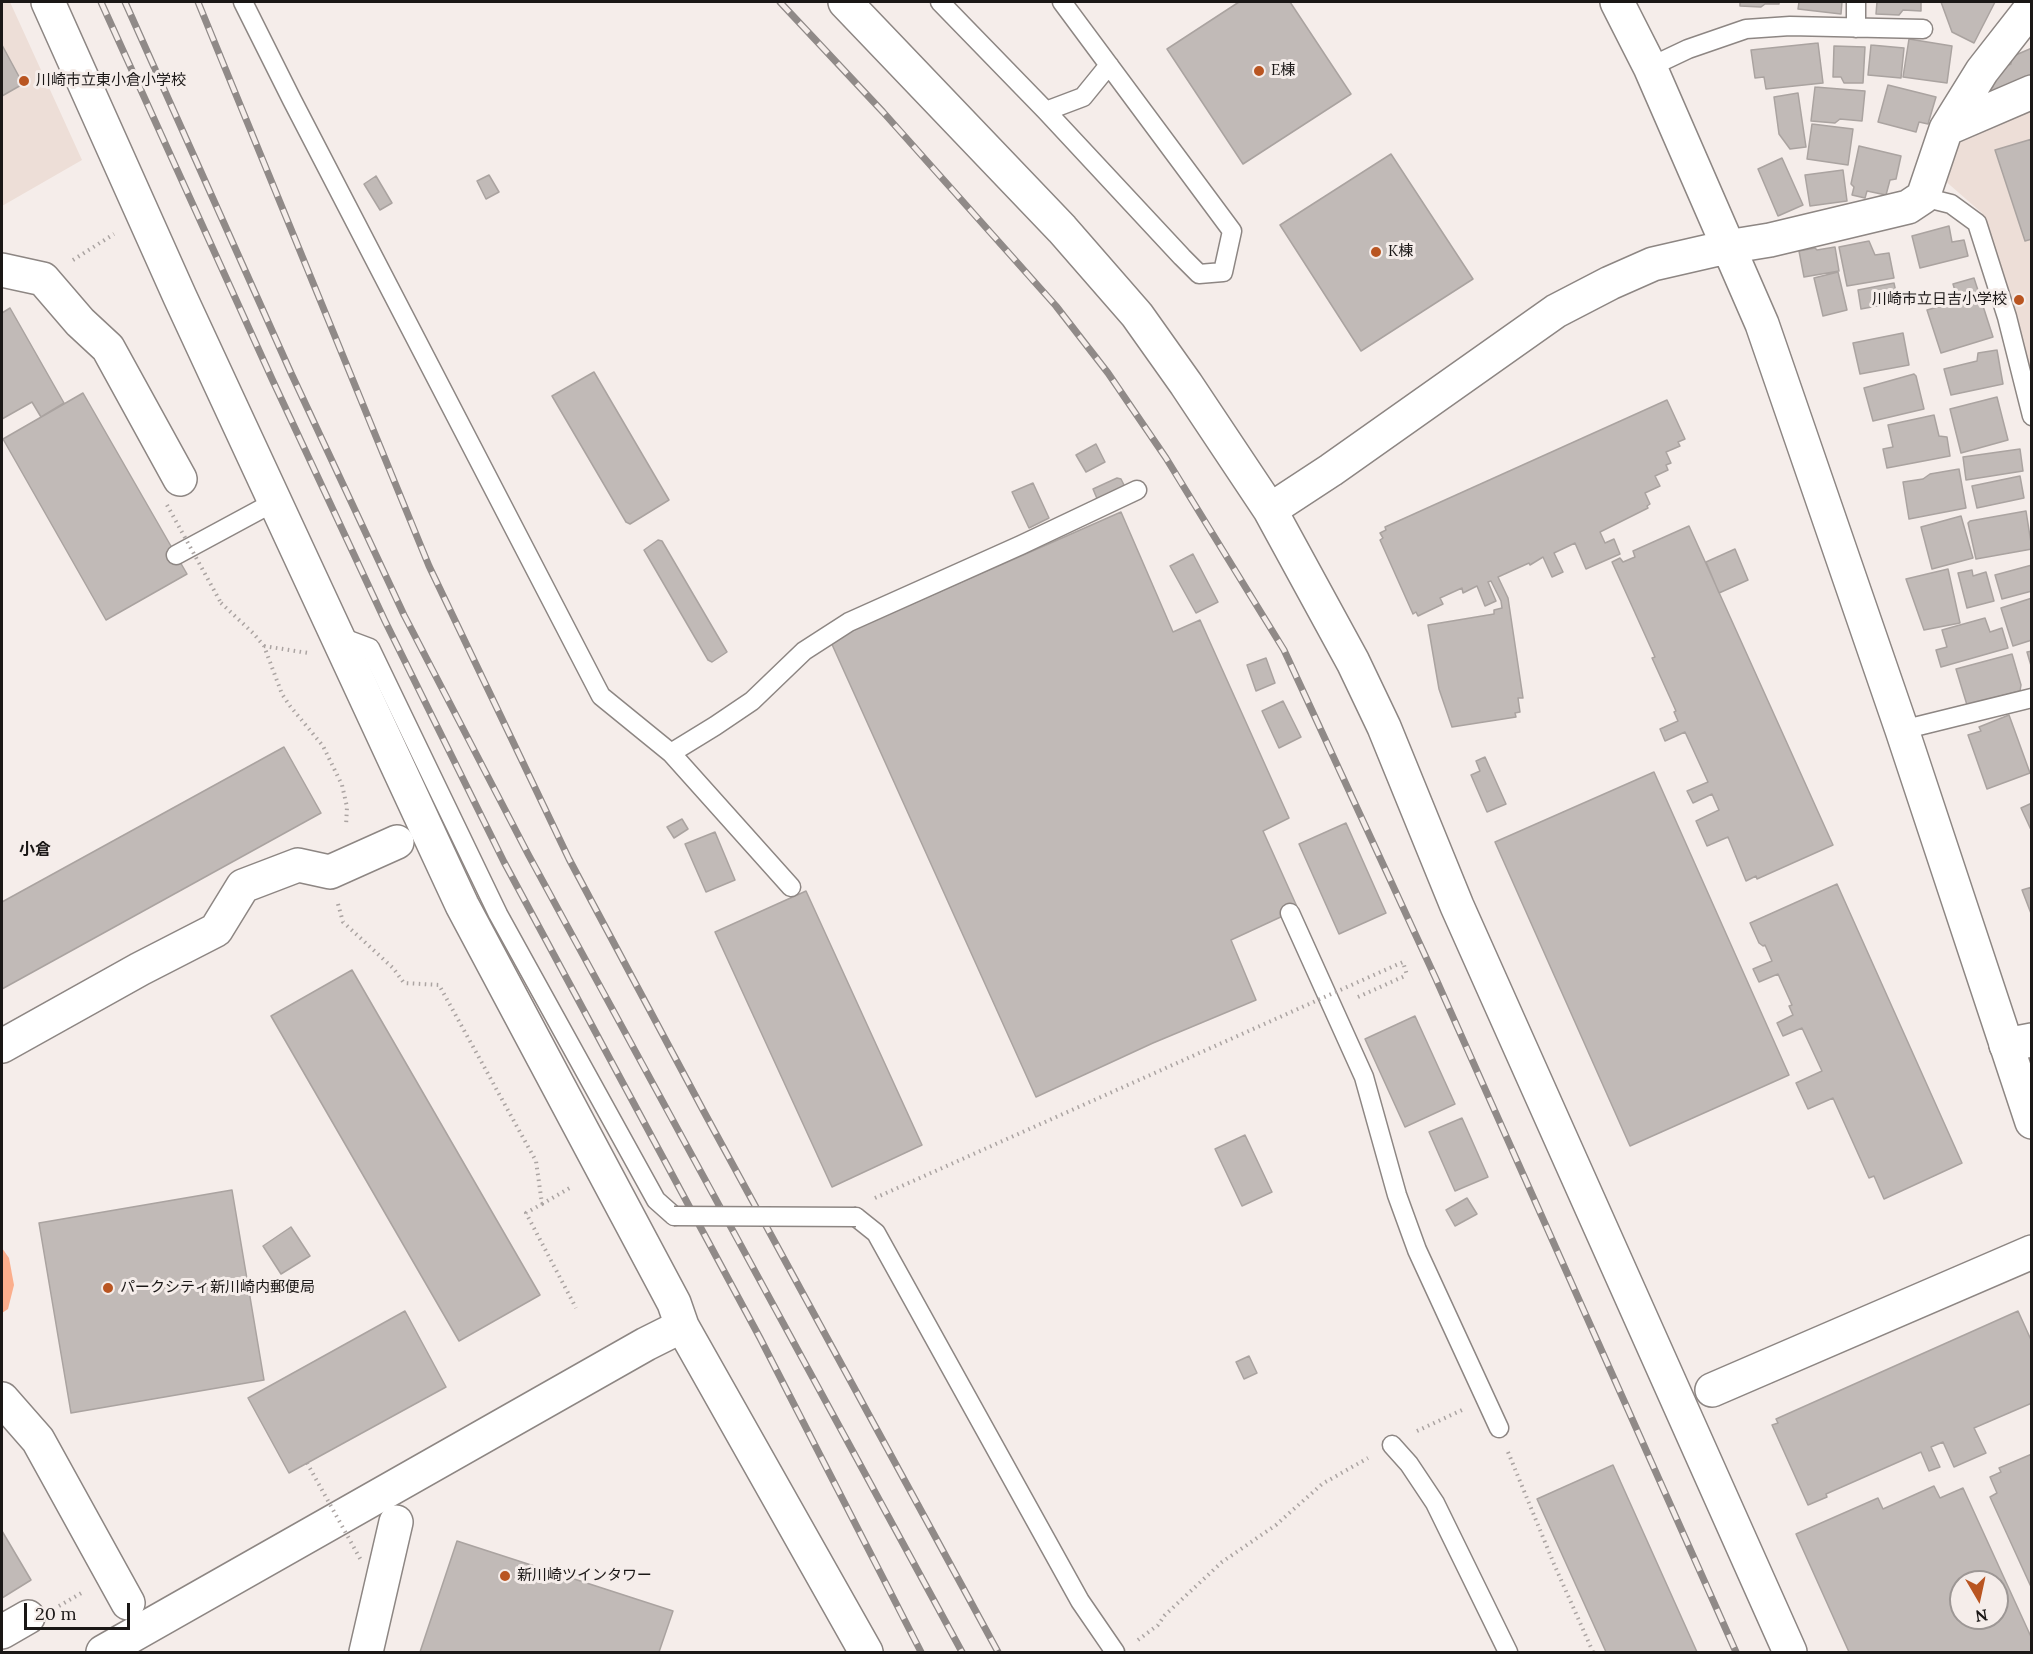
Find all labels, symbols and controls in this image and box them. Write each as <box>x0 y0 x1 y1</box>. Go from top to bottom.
place label: E棟 <box>1271 62 1295 80</box>
marker: E棟 <box>1252 64 1266 78</box>
place label: 川崎市立東小倉小学校 <box>36 72 186 90</box>
marker: 川崎市立東小倉小学校 <box>17 74 31 88</box>
place label: K棟 <box>1388 243 1413 261</box>
marker: K棟 <box>1369 245 1383 259</box>
place label: 川崎市立日吉小学校 <box>1872 291 2007 309</box>
marker: 川崎市立日吉小学校 <box>2012 293 2026 307</box>
district label: 小倉 <box>19 840 51 860</box>
place label: パークシティ新川崎内郵便局 <box>120 1279 315 1297</box>
marker: パークシティ新川崎内郵便局 <box>101 1281 115 1295</box>
place label: 新川崎ツインタワー <box>517 1567 652 1585</box>
marker: 新川崎ツインタワー <box>498 1569 512 1583</box>
north arrow <box>1949 1570 2009 1630</box>
scale bar <box>27 1591 134 1629</box>
text: 20 m <box>35 1602 77 1625</box>
text: N <box>1974 1605 1989 1627</box>

